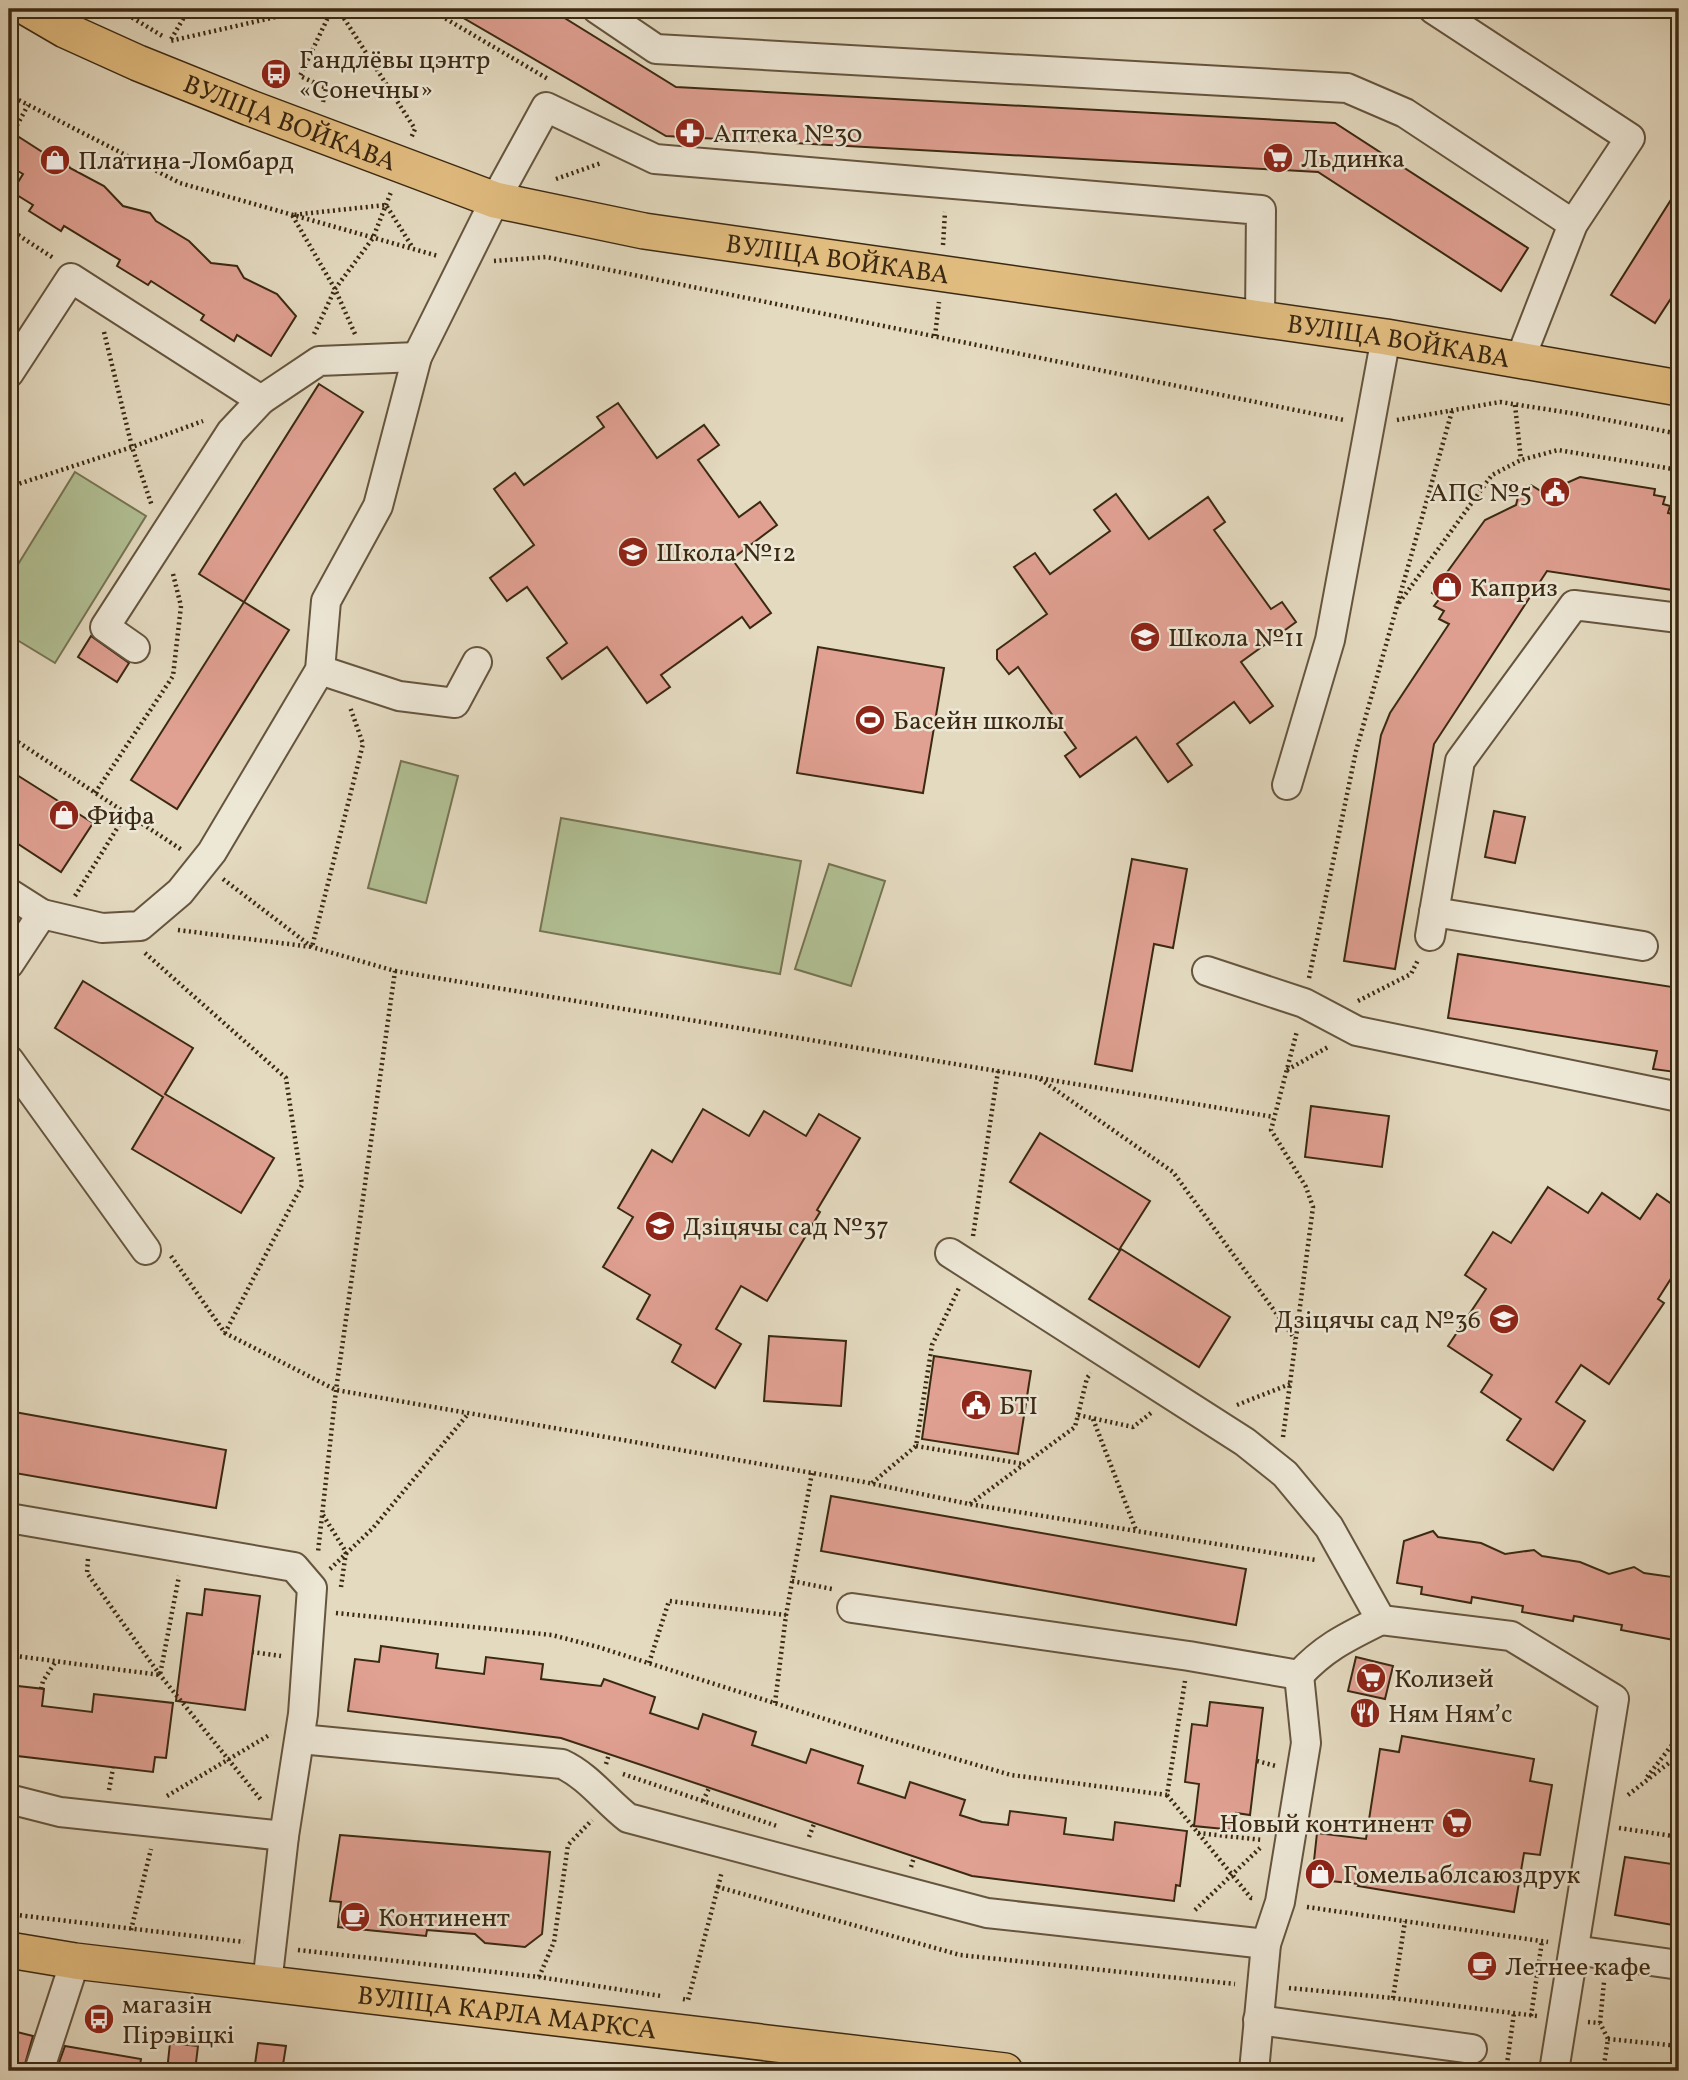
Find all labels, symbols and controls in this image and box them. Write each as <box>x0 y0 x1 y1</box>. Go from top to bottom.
place label: Гандлёвы цэнтр «Сонечны» <box>299 43 490 109</box>
bus stop icon: Гандлёвы цэнтр «Сонечны» <box>259 57 293 91</box>
street label: ВУЛІЦА ВОЙКАВА <box>177 67 401 181</box>
pharmacy icon: Аптека №30 <box>673 116 707 150</box>
place label: Аптека №30 <box>713 117 862 153</box>
supermarket icon: Льдинка <box>1261 141 1295 175</box>
place label: Льдинка <box>1301 142 1405 178</box>
shop icon: Платина-Ломбард <box>38 143 72 177</box>
place label: Платина-Ломбард <box>78 144 294 180</box>
street label: ВУЛІЦА ВОЙКАВА <box>723 227 952 294</box>
street label: ВУЛІЦА ВОЙКАВА <box>1285 307 1513 378</box>
public building icon: АПС №5 <box>1538 475 1572 509</box>
place label: АПС №5 <box>1429 476 1532 512</box>
school or university icon: Школа №12 <box>616 535 650 569</box>
place label: Школа №12 <box>656 536 796 572</box>
shop icon: Каприз <box>1430 570 1464 604</box>
place label: Каприз <box>1470 571 1558 607</box>
school or university icon: Школа №11 <box>1128 620 1162 654</box>
place label: Школа №11 <box>1168 621 1304 657</box>
sports icon: Басейн школы <box>853 703 887 737</box>
place label: Басейн школы <box>893 704 1064 740</box>
shop icon: Фифа <box>47 798 81 832</box>
place label: Фифа <box>87 799 155 835</box>
school or university icon: Дзіцячы сад №37 <box>643 1209 677 1243</box>
place label: Дзіцячы сад №37 <box>683 1210 889 1246</box>
school or university icon: Дзіцячы сад №36 <box>1487 1302 1521 1336</box>
place label: Дзіцячы сад №36 <box>1275 1303 1481 1339</box>
public building icon: БТІ <box>959 1388 993 1422</box>
place label: БТІ <box>999 1389 1038 1425</box>
supermarket icon: Колизей <box>1354 1661 1388 1695</box>
place label: Колизей <box>1394 1662 1494 1698</box>
restaurant icon: Ням Нямʼс <box>1348 1696 1382 1730</box>
place label: Ням Нямʼс <box>1388 1697 1513 1733</box>
supermarket icon: Новый континент <box>1440 1806 1474 1840</box>
place label: Новый континент <box>1219 1807 1434 1843</box>
shop icon: Гомельаблсаюздрук <box>1303 1857 1337 1891</box>
place label: Гомельаблсаюздрук <box>1343 1858 1580 1894</box>
cafe icon: Континент <box>338 1900 372 1934</box>
place label: Континент <box>378 1901 510 1937</box>
cafe icon: Летнее кафе <box>1465 1949 1499 1983</box>
place label: Летнее кафе <box>1505 1950 1651 1986</box>
street label: ВУЛІЦА КАРЛА МАРКСА <box>355 1979 658 2050</box>
place label: магазін Пірэвіцкі <box>122 1988 235 2054</box>
bus stop icon: магазін Пірэвіцкі <box>82 2002 116 2036</box>

